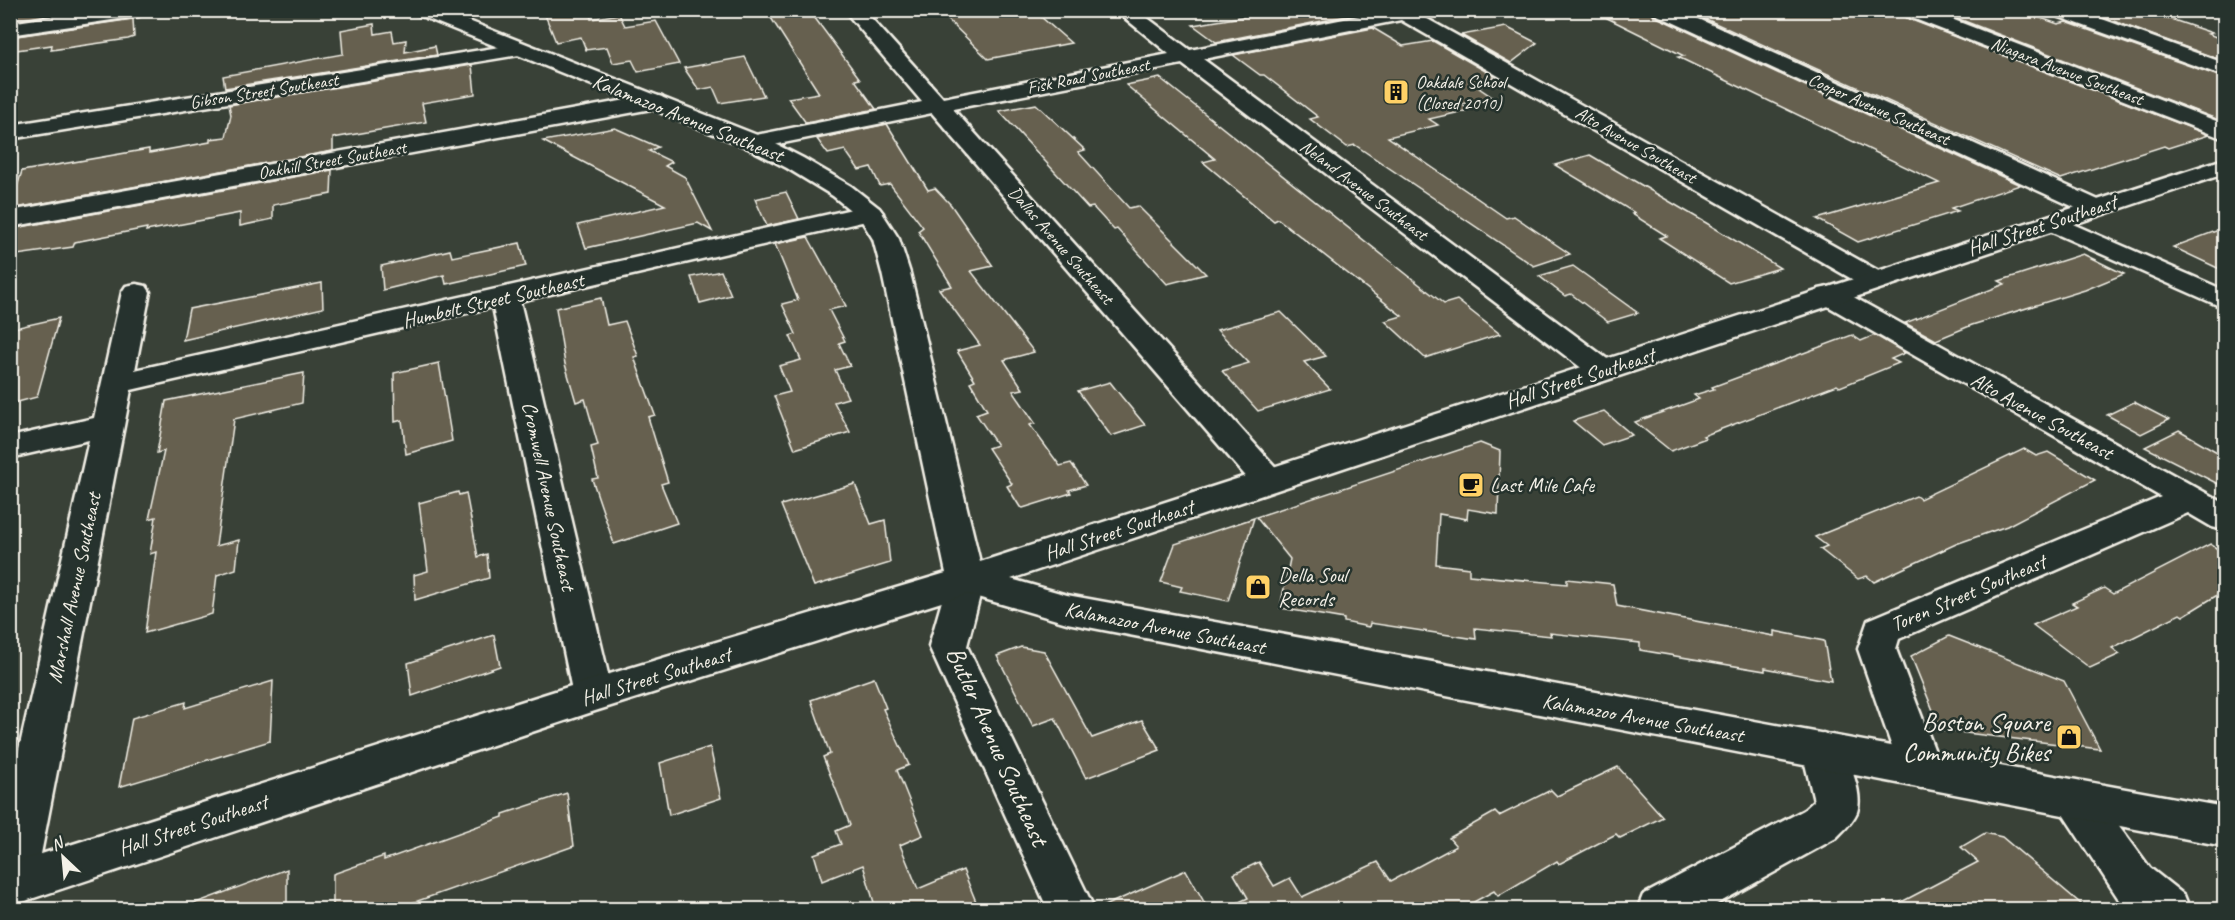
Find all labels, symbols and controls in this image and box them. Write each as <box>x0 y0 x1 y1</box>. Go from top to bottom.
street label: Niagara Avenue Southeast <box>1988 32 2148 111</box>
street label: Fisk Road Southeast <box>1025 53 1153 99</box>
street label: Gibson Street Southeast <box>188 68 342 114</box>
street label: Kalamazoo Avenue Southeast <box>589 68 789 169</box>
street label: Cooper Avenue Southeast <box>1805 68 1955 151</box>
place label: Oakdale School (Closed 2010) <box>1416 71 1509 114</box>
building icon: Oakdale School (Closed 2010) <box>1381 77 1411 107</box>
street label: Alto Avenue Southeast <box>1572 102 1702 189</box>
street label: Neland Avenue Southeast <box>1296 135 1434 246</box>
street label: Oakhill Street Southeast <box>256 136 410 184</box>
street label: Dallas Avenue Southeast <box>1004 182 1120 310</box>
street label: Hall Street Southeast <box>1964 188 2123 261</box>
street label: Humbolt Street Southeast <box>400 266 588 334</box>
street label: Hall Street Southeast <box>1502 341 1661 414</box>
street label: Alto Avenue Southeast <box>1967 366 2119 467</box>
street label: Cromwell Avenue Southeast <box>516 399 582 595</box>
cafe icon: Last Mile Cafe <box>1456 470 1486 500</box>
place label: Last Mile Cafe <box>1490 472 1595 498</box>
street label: Marshall Avenue Southeast <box>41 489 107 685</box>
street label: Hall Street Southeast <box>1041 493 1200 566</box>
street label: Toren Street Southeast <box>1887 547 2052 637</box>
place label: Della Soul Records <box>1278 562 1350 612</box>
shop icon: Della Soul Records <box>1243 572 1273 602</box>
street label: Kalamazoo Avenue Southeast <box>1063 596 1269 661</box>
street label: Hall Street Southeast <box>578 640 737 711</box>
street label: Butler Avenue Southeast <box>939 641 1057 853</box>
street label: Kalamazoo Avenue Southeast <box>1541 688 1747 749</box>
place label: Boston Square Community Bikes <box>1903 706 2052 769</box>
shop icon: Boston Square Community Bikes <box>2054 722 2084 752</box>
street label: Hall Street Southeast <box>115 788 274 861</box>
north arrow <box>33 827 93 887</box>
text: N <box>48 832 68 856</box>

